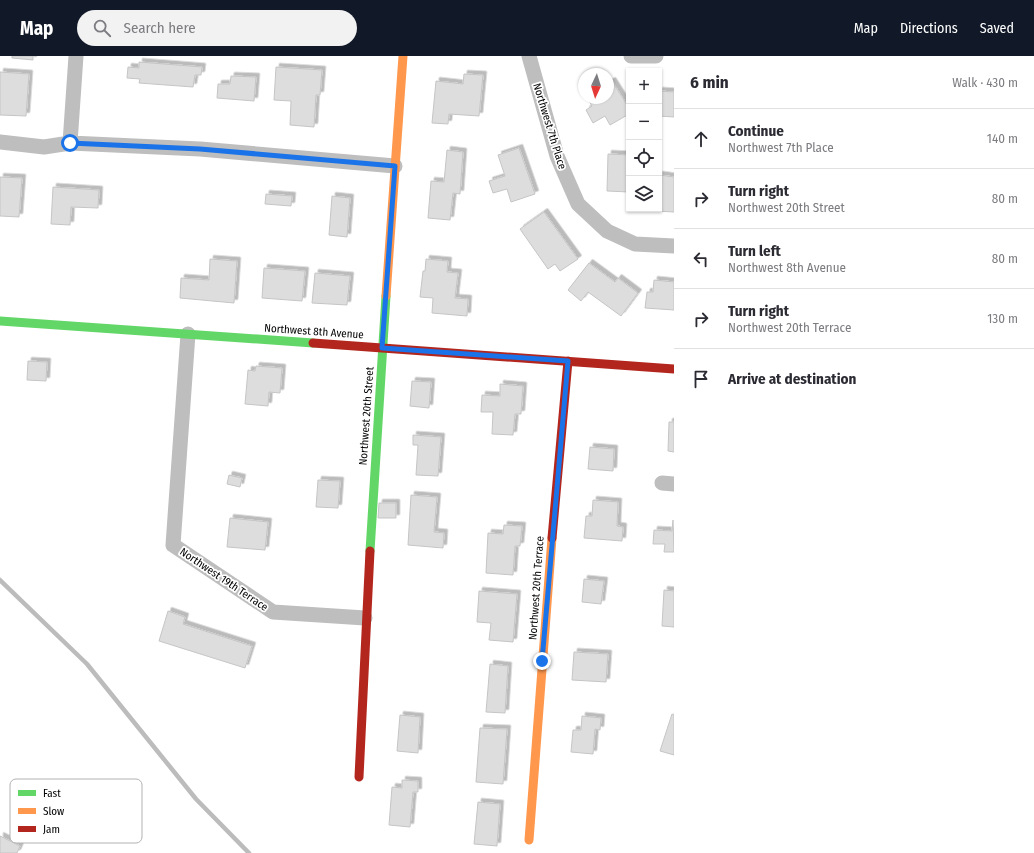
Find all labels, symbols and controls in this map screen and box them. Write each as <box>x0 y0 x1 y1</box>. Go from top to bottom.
search box <box>77 10 357 46</box>
text: Map <box>20 17 53 40</box>
icon: search <box>91 17 113 39</box>
text: Search here <box>123 19 196 37</box>
text: Map <box>854 20 878 37</box>
text: Directions <box>900 20 958 37</box>
text: Saved <box>980 20 1014 37</box>
north arrow <box>578 68 614 104</box>
map controls <box>626 68 662 212</box>
button: + <box>626 68 662 104</box>
text: 6 min <box>690 72 729 93</box>
text: Walk · 430 m <box>952 75 1018 90</box>
street label: Northwest 7th Place <box>530 81 569 171</box>
button: − <box>626 104 662 140</box>
text: Continue <box>728 122 784 140</box>
icon: ahead <box>690 128 712 150</box>
text: 140 m <box>987 131 1018 146</box>
route start <box>61 134 79 152</box>
button: locate <box>626 140 662 176</box>
text: Northwest 7th Place <box>728 140 834 155</box>
button: layers <box>626 176 662 212</box>
text: Turn right <box>728 182 789 200</box>
icon: right <box>690 188 712 210</box>
text: 80 m <box>992 191 1018 206</box>
text: Northwest 20th Street <box>728 200 845 215</box>
text: Turn left <box>728 242 781 260</box>
icon: left <box>690 248 712 270</box>
text: 80 m <box>992 251 1018 266</box>
text: Northwest 8th Avenue <box>728 260 846 275</box>
text: Turn right <box>728 302 789 320</box>
icon: right <box>690 308 712 330</box>
text: 130 m <box>987 311 1018 326</box>
text: Northwest 20th Terrace <box>728 320 851 335</box>
street label: Northwest 8th Avenue <box>264 322 364 341</box>
street label: Northwest 20th Street <box>357 366 376 466</box>
icon: arrive <box>690 368 712 390</box>
text: Arrive at destination <box>728 370 856 388</box>
street label: Northwest 20th Terrace <box>526 536 547 641</box>
street label: Northwest 19th Terrace <box>177 545 270 614</box>
route end <box>533 652 551 670</box>
legend <box>10 779 142 843</box>
text: Fast <box>43 787 61 800</box>
text: Slow <box>43 805 64 818</box>
text: Jam <box>43 823 60 836</box>

